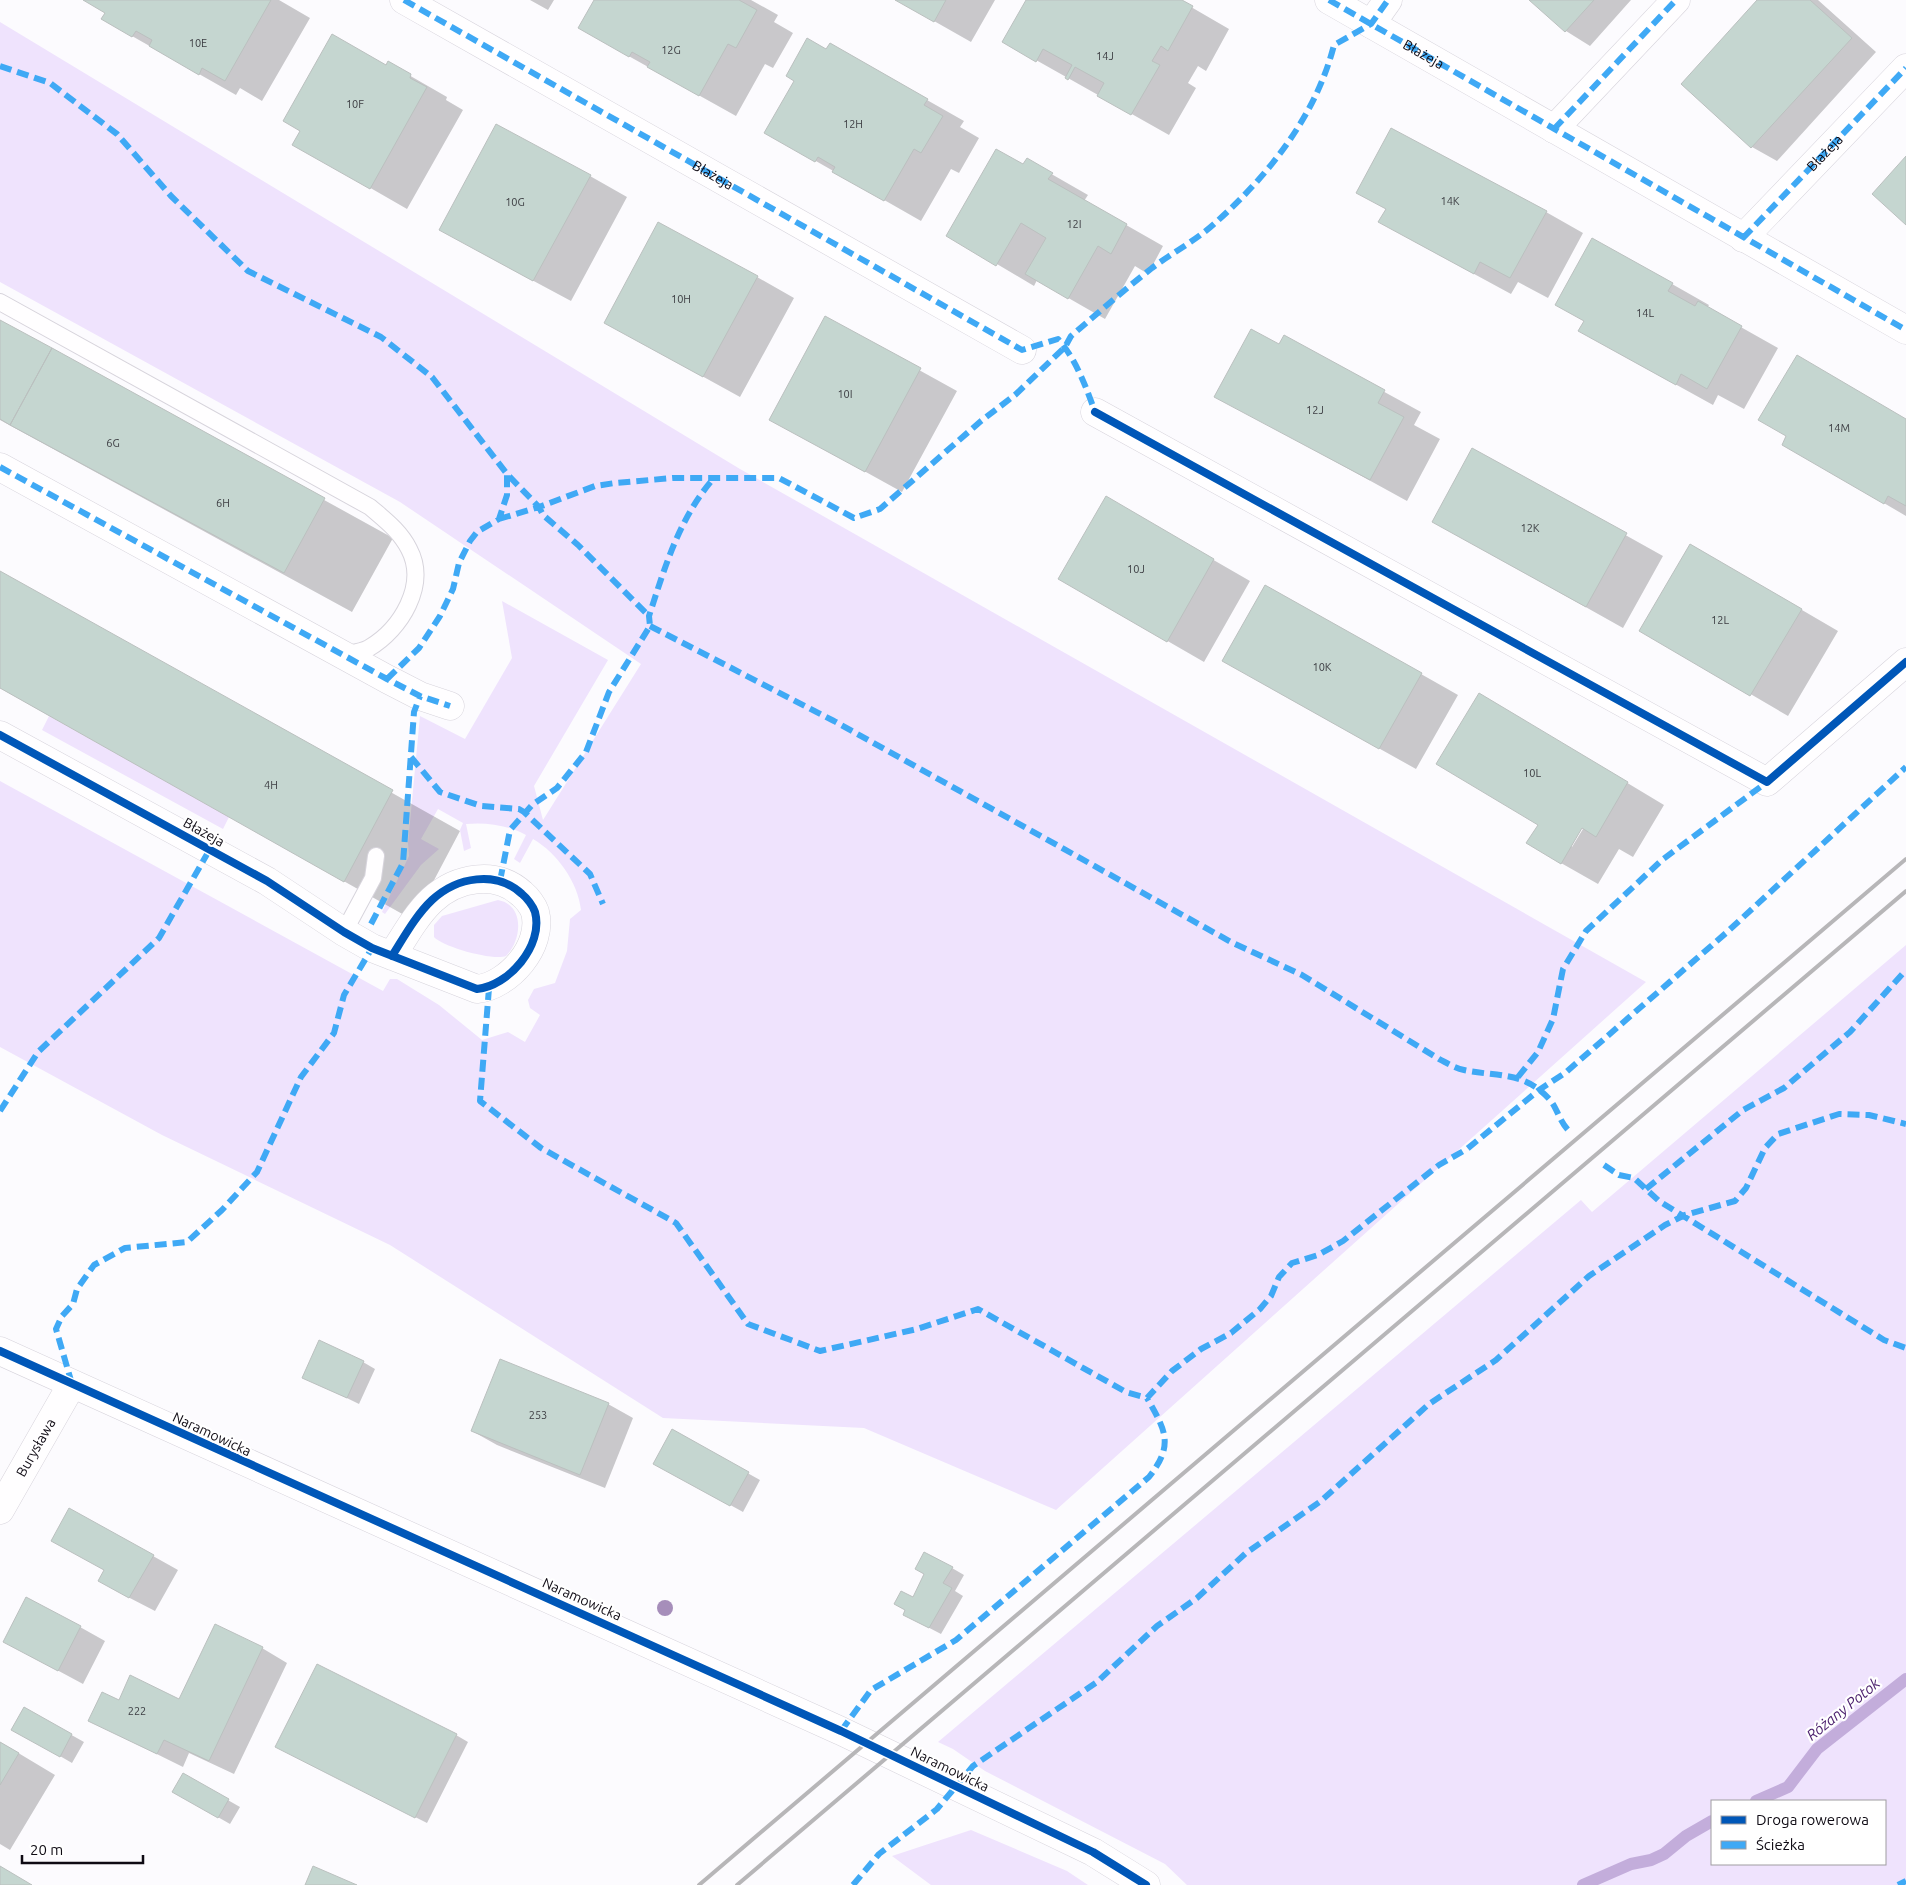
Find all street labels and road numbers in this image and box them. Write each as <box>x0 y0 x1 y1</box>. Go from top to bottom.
street label: Błażeja <box>1400 36 1447 72</box>
street label: Błażeja <box>1803 131 1846 174</box>
street label: Błażeja <box>690 157 736 193</box>
street label: Błażeja <box>181 814 227 850</box>
street label: Naramowicka <box>170 1409 254 1459</box>
street label: Burysława <box>13 1416 59 1479</box>
street label: Naramowicka <box>540 1574 624 1624</box>
street label: Naramowicka <box>908 1743 992 1795</box>

